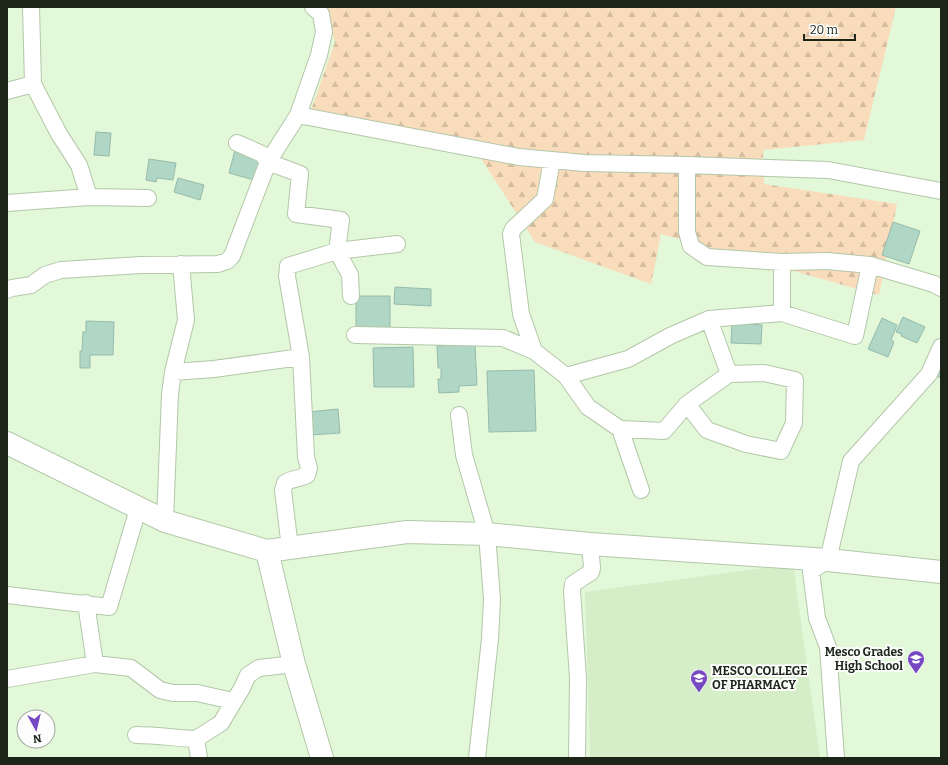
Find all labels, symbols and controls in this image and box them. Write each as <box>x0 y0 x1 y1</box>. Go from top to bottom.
scale bar <box>804 16 855 42</box>
text: 20 m <box>810 23 839 37</box>
place label: Mesco Grades High School <box>825 645 903 673</box>
school or university icon: Mesco Grades High School <box>906 649 926 674</box>
place label: MESCO COLLEGE OF PHARMACY <box>712 664 808 692</box>
school or university icon: MESCO COLLEGE OF PHARMACY <box>689 668 709 693</box>
north arrow <box>16 709 56 749</box>
text: N <box>32 731 42 746</box>

